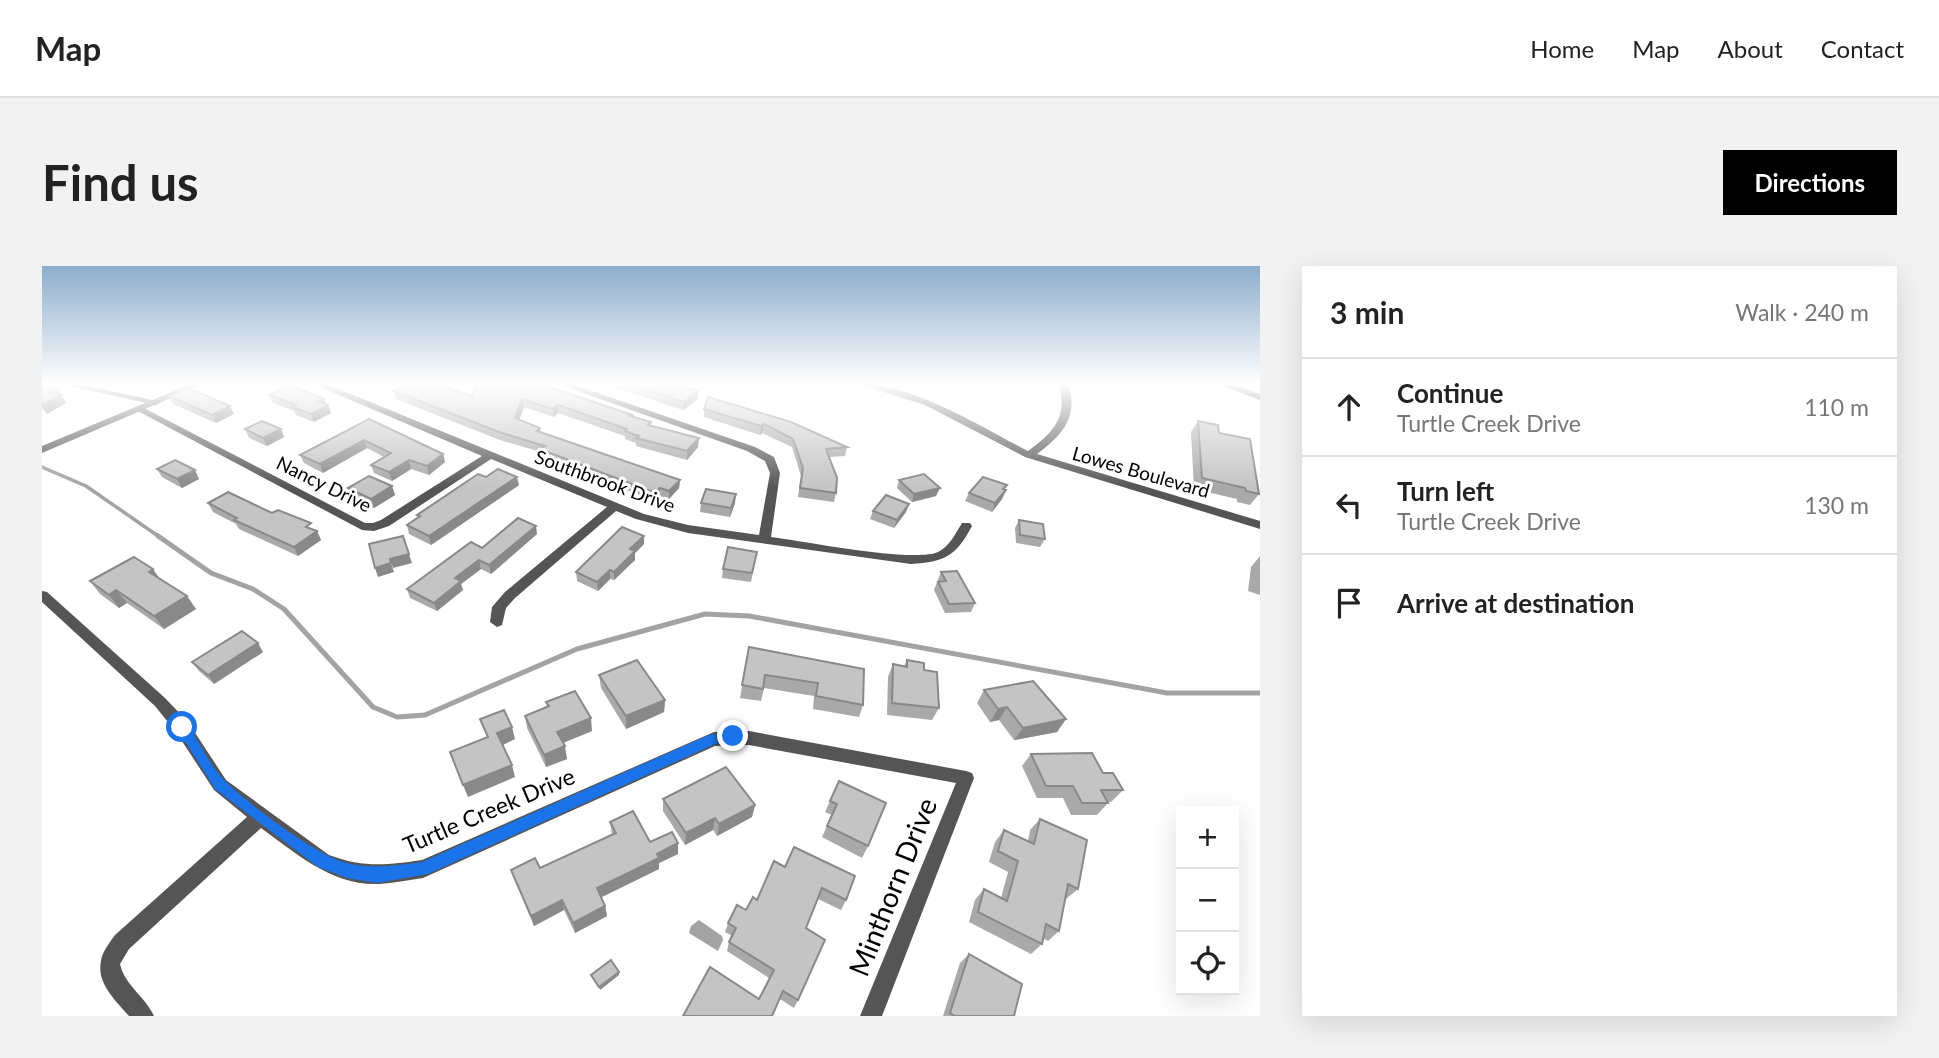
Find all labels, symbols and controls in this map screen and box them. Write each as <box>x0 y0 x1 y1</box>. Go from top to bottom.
text: Map <box>35 28 101 68</box>
text: Home <box>1530 34 1594 63</box>
text: Map <box>1632 34 1680 63</box>
text: About <box>1718 34 1783 63</box>
text: Contact <box>1821 34 1904 63</box>
button: Directions <box>1723 150 1897 215</box>
text: Find us <box>42 153 199 211</box>
text: 3 min <box>1330 294 1404 330</box>
text: Walk · 240 m <box>1735 298 1869 326</box>
text: Continue <box>1397 377 1503 409</box>
icon: ahead <box>1330 388 1368 426</box>
text: 110 m <box>1804 393 1869 421</box>
text: Turtle Creek Drive <box>1397 409 1581 437</box>
street label: Lowes Boulevard <box>1070 441 1212 502</box>
street label: Southbrook Drive <box>532 444 678 517</box>
street label: Nancy Drive <box>273 451 375 516</box>
text: Turn left <box>1397 475 1494 507</box>
icon: left <box>1330 486 1368 524</box>
text: 130 m <box>1804 491 1869 519</box>
text: Turtle Creek Drive <box>1397 507 1581 535</box>
icon: arrive <box>1330 584 1368 622</box>
text: Arrive at destination <box>1397 587 1634 619</box>
route start <box>166 711 197 742</box>
route end <box>717 720 748 751</box>
street label: Turtle Creek Drive <box>398 761 579 859</box>
street label: Minthorn Drive <box>841 793 943 981</box>
map controls <box>1176 806 1239 995</box>
button: + <box>1176 806 1239 869</box>
button: − <box>1176 869 1239 932</box>
button: locate <box>1176 932 1239 995</box>

